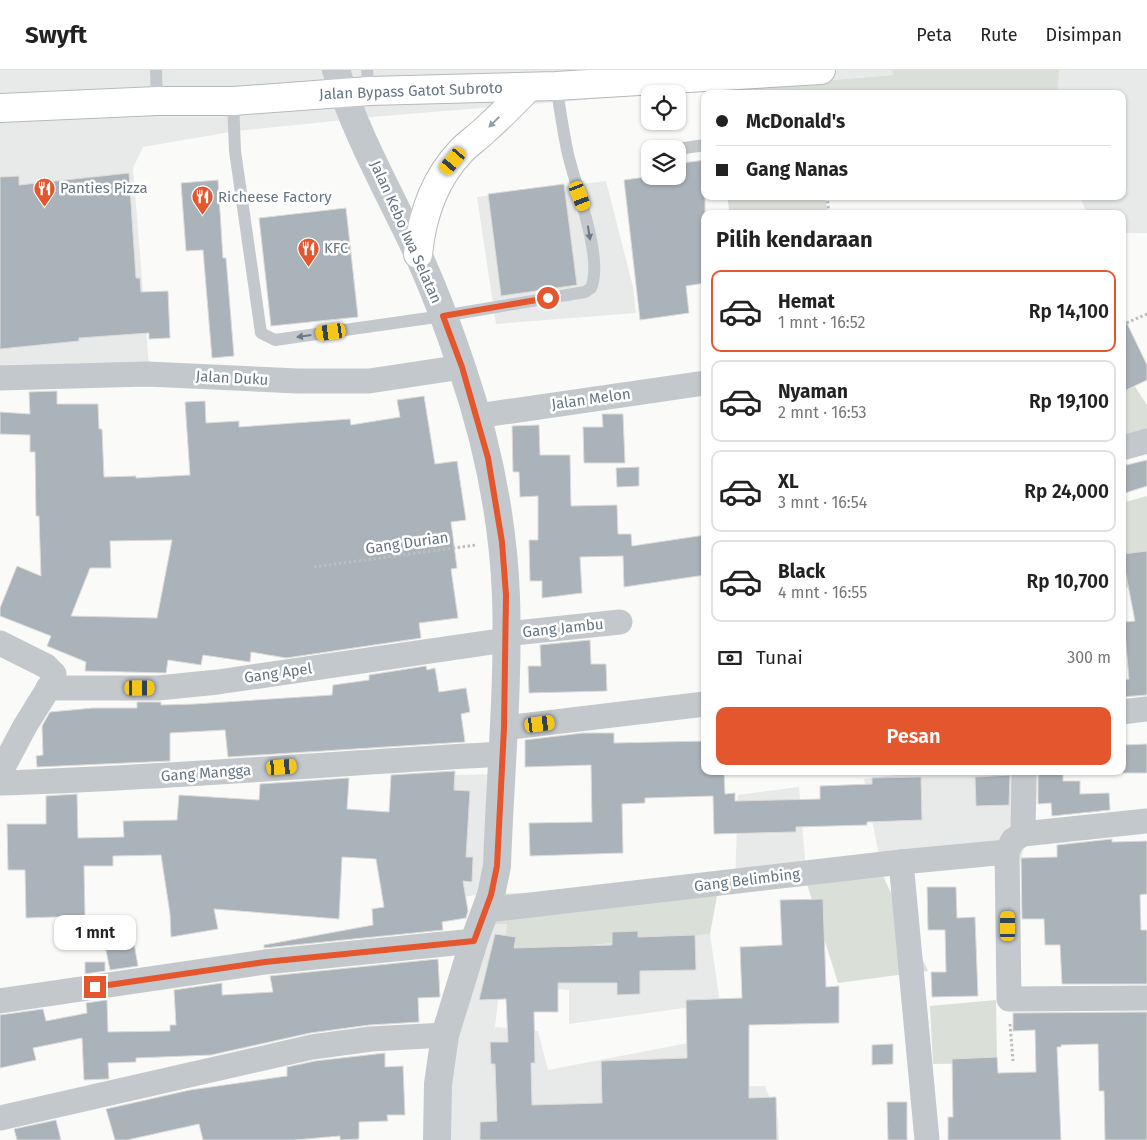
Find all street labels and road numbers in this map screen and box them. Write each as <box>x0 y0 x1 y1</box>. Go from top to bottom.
street label: Jalan Bypass Gatot Subroto <box>319 79 503 103</box>
street label: Jalan Kebo Iwa Selatan <box>366 158 446 306</box>
street label: Jalan Duku <box>195 367 269 389</box>
street label: Jalan Melon <box>550 385 632 413</box>
street label: Gang Durian <box>364 528 450 558</box>
street label: Gang Jambu <box>522 615 604 641</box>
street label: Gang Apel <box>243 659 314 687</box>
street label: Gang Mangga <box>160 761 252 785</box>
street label: Gang Belimbing <box>693 865 801 895</box>

